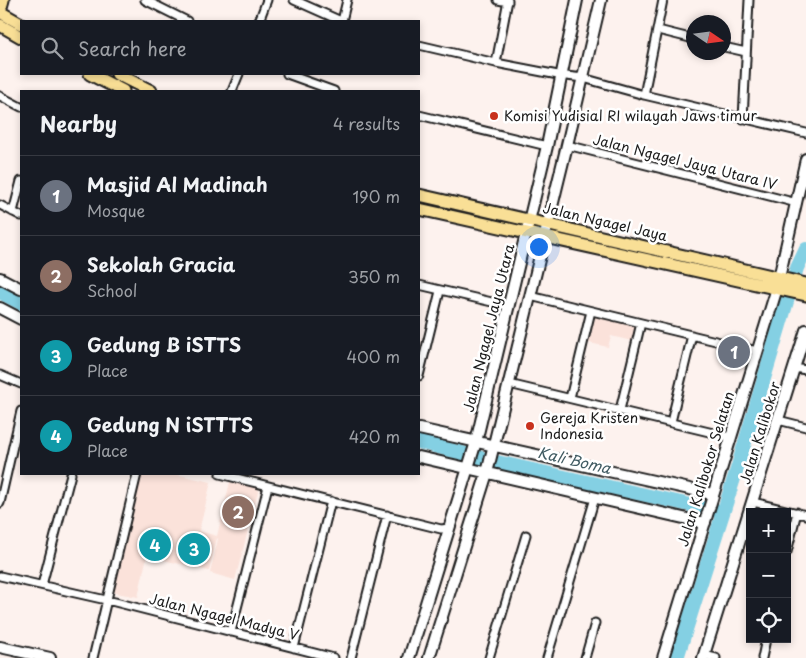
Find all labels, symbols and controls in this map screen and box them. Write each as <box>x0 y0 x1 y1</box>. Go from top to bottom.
north arrow <box>686 15 731 60</box>
search box <box>20 20 420 75</box>
icon: search <box>38 34 66 62</box>
text: Search here <box>78 34 187 62</box>
place label: Komisi Yudisial RI wilayah Jaws timur <box>504 105 757 126</box>
text: Nearby <box>40 107 117 139</box>
marker: Komisi Yudisial RI wilayah Jaws timur <box>488 110 500 122</box>
text: 4 results <box>333 111 400 135</box>
street label: Jalan Ngagel Jaya Utara IV <box>591 128 780 195</box>
text: Masjid Al Madinah <box>87 170 268 198</box>
text: 1 <box>52 184 60 208</box>
text: 190 m <box>352 184 400 208</box>
street label: Jalan Ngagel Jaya <box>541 197 670 246</box>
text: Mosque <box>87 198 145 222</box>
your location <box>526 234 552 260</box>
street label: Jalan Ngagel Jaya Utara <box>457 241 520 414</box>
text: Sekolah Gracia <box>87 250 235 278</box>
text: 2 <box>50 264 62 288</box>
text: 350 m <box>348 264 400 288</box>
text: School <box>87 278 137 302</box>
text: Gedung B iSTTS <box>87 330 241 358</box>
pin: 1 <box>718 333 750 371</box>
text: 3 <box>51 344 61 368</box>
text: 400 m <box>347 344 400 368</box>
text: Place <box>87 358 128 382</box>
street label: Jalan Kalibokor <box>734 378 785 487</box>
street label: Jalan Kalibokor Selatan <box>672 389 739 549</box>
place label: Gereja Kristen Indonesia <box>540 407 638 444</box>
text: Gedung N iSTTTS <box>87 410 253 438</box>
marker: Gereja Kristen Indonesia <box>524 420 536 432</box>
text: 4 <box>51 424 61 448</box>
text: 420 m <box>349 424 400 448</box>
text: Place <box>87 438 128 462</box>
water label: Kali Boma <box>536 440 614 479</box>
pin: 2 <box>222 493 254 531</box>
map controls <box>746 508 791 643</box>
button: + <box>746 508 791 553</box>
pin: 4 <box>139 526 171 564</box>
pin: 3 <box>178 530 210 568</box>
button: − <box>746 553 791 598</box>
street label: Jalan Ngagel Madya V <box>147 588 302 645</box>
button: locate <box>746 598 791 643</box>

